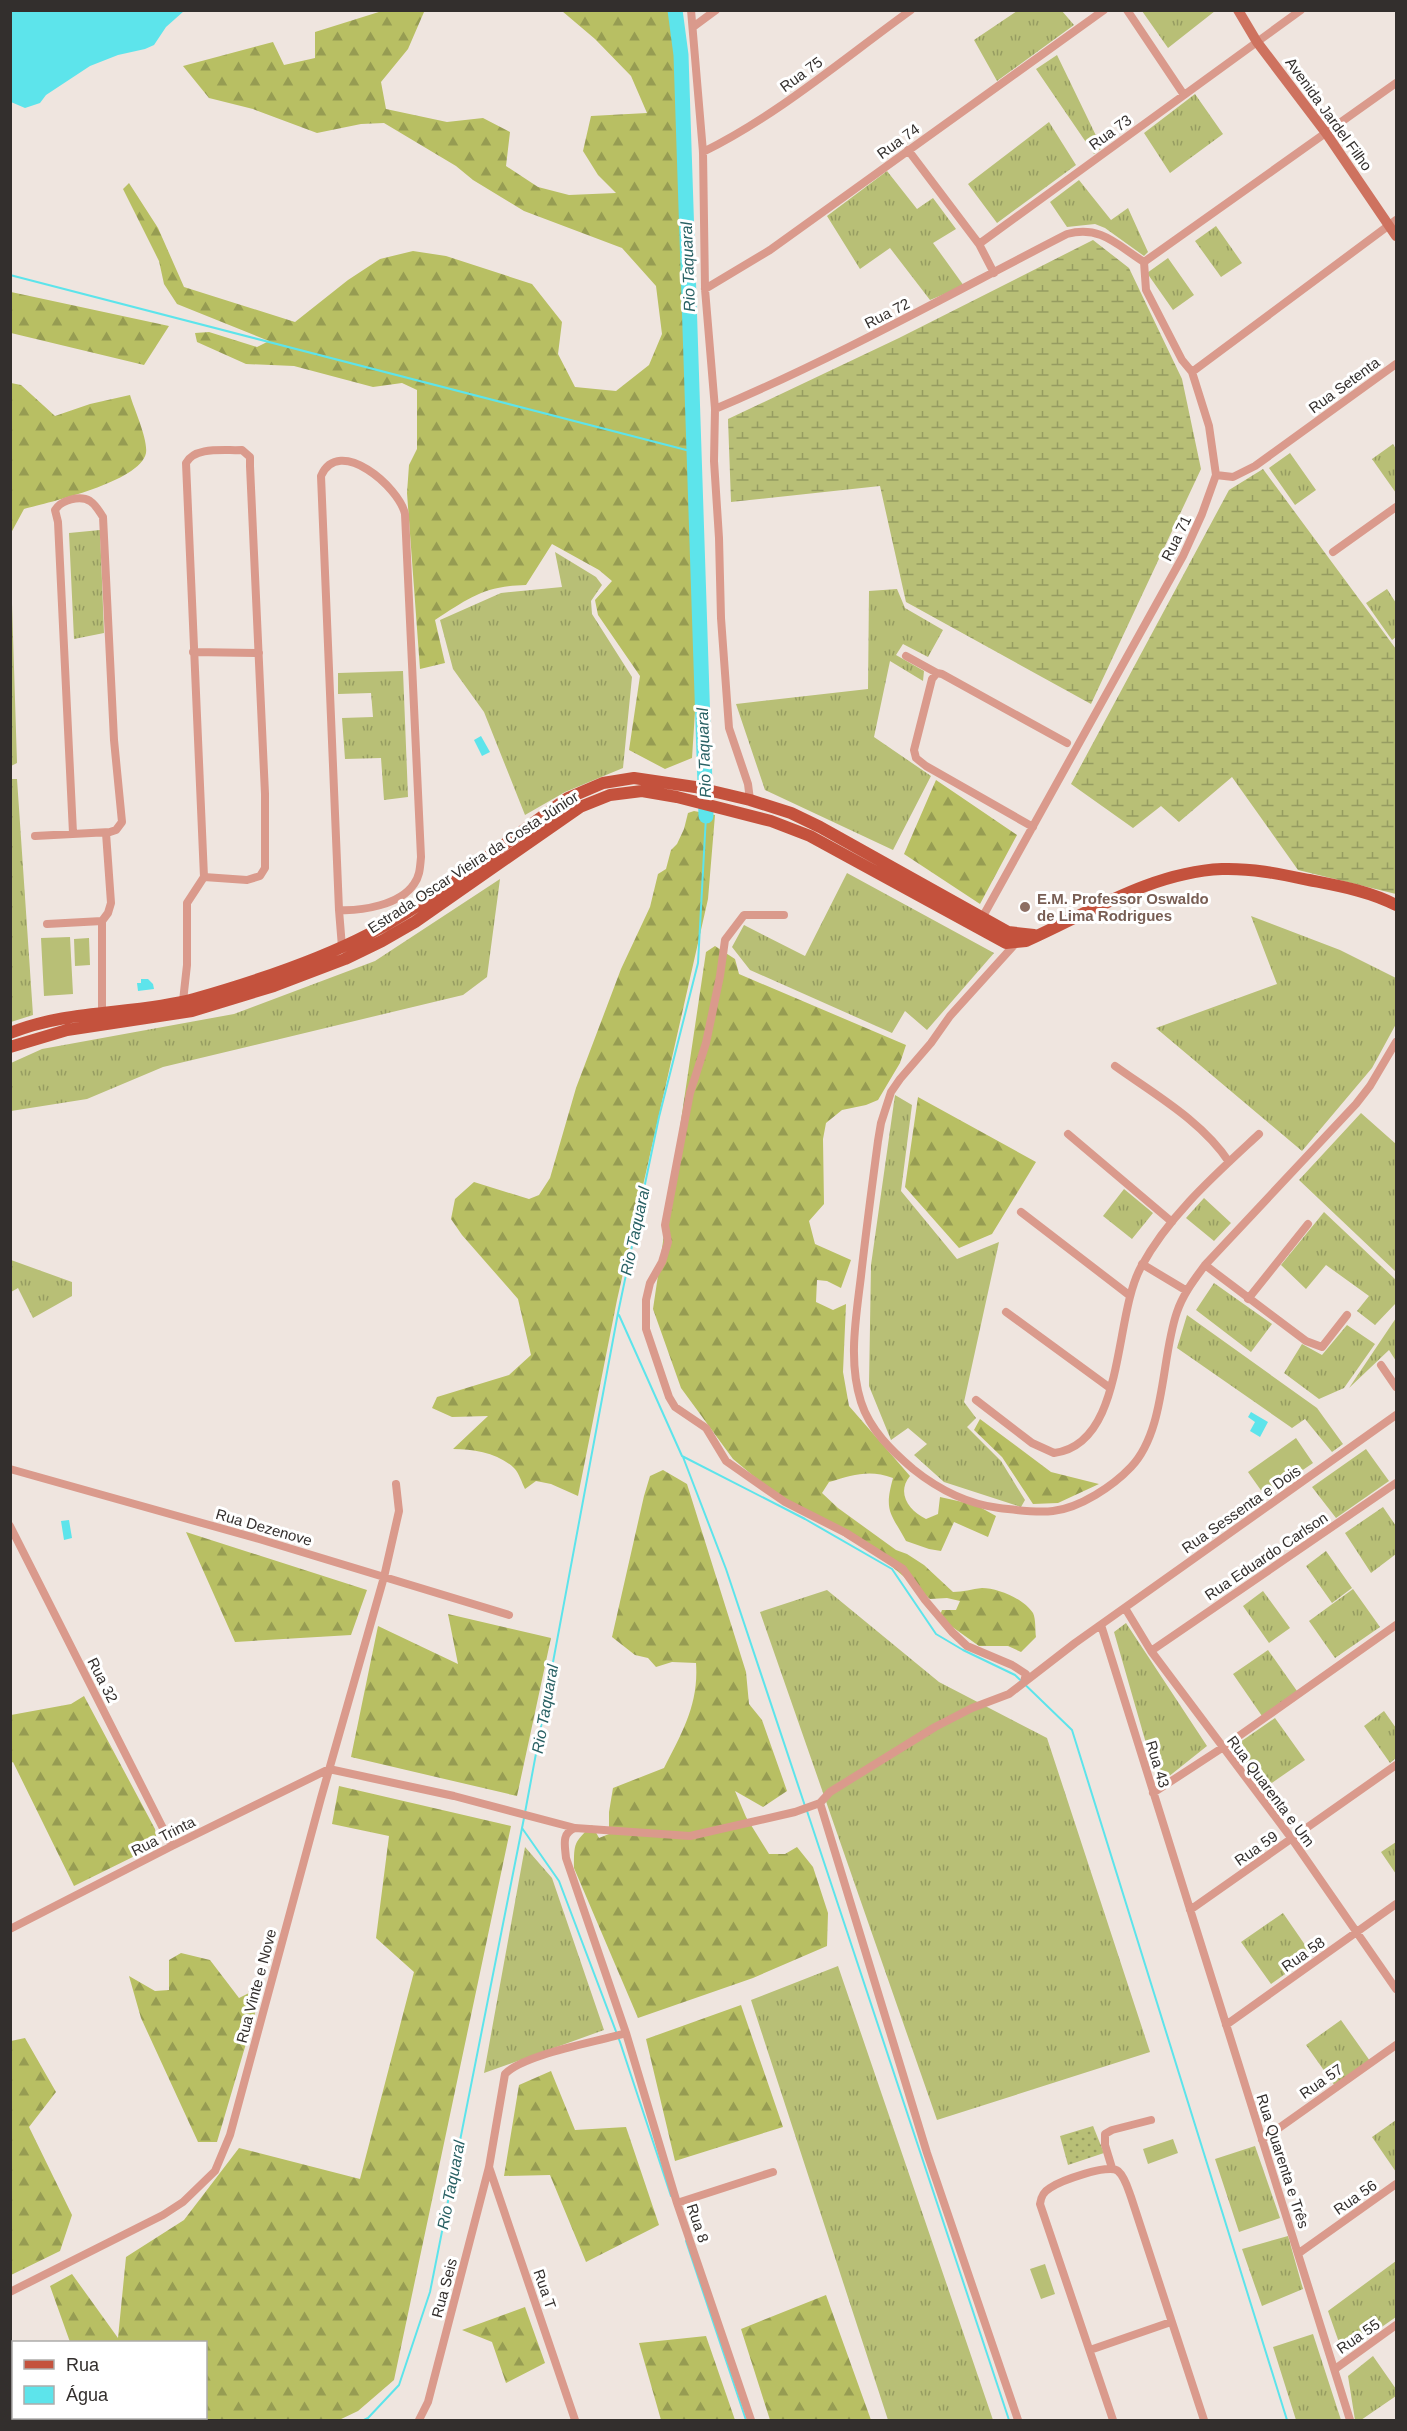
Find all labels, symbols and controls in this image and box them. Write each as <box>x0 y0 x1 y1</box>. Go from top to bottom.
street label: Rua 75 <box>776 53 826 95</box>
street label: Avenida Jardel Filho <box>1282 54 1376 174</box>
street label: Rua 73 <box>1085 111 1135 153</box>
street label: Rua 74 <box>873 120 923 162</box>
water label: Rio Taquaral <box>678 221 698 312</box>
street label: Rua 72 <box>862 294 912 332</box>
street label: Rua Setenta <box>1305 353 1383 416</box>
street label: Rua 71 <box>1158 513 1194 563</box>
water label: Rio Taquaral <box>694 707 714 798</box>
street label: Estrada Oscar Vieira da Costa Júnior <box>365 788 581 936</box>
place label: E.M. Professor Oswaldo de Lima Rodrigues <box>1037 890 1209 924</box>
marker: E.M. Professor Oswaldo de Lima Rodrigues <box>1018 900 1032 914</box>
water label: Rio Taquaral <box>617 1185 653 1277</box>
street label: Rua Sessenta e Dois <box>1178 1462 1304 1556</box>
street label: Rua Dezenove <box>214 1505 314 1549</box>
street label: Rua Eduardo Carlson <box>1201 1509 1331 1603</box>
street label: Rua 32 <box>84 1655 122 1705</box>
water label: Rio Taquaral <box>529 1663 561 1755</box>
street label: Rua Quarenta e Um <box>1224 1732 1318 1850</box>
street label: Rua 43 <box>1143 1738 1173 1790</box>
street label: Rua Trinta <box>128 1812 198 1859</box>
street label: Rua 59 <box>1231 1827 1281 1869</box>
street label: Rua Vinte e Nove <box>233 1927 279 2045</box>
street label: Rua 58 <box>1278 1933 1328 1975</box>
street label: Rua 57 <box>1296 2060 1346 2102</box>
street label: Rua Quarenta e Três <box>1253 2092 1313 2230</box>
water label: Rio Taquaral <box>434 2139 468 2231</box>
street label: Rua 56 <box>1330 2176 1380 2218</box>
street label: Rua 8 <box>684 2201 712 2245</box>
street label: Rua Seis <box>428 2256 460 2320</box>
street label: Rua T <box>530 2267 560 2311</box>
street label: Rua 55 <box>1333 2315 1383 2357</box>
legend <box>12 2341 207 2419</box>
text: Rua <box>66 2355 100 2375</box>
text: Água <box>66 2385 109 2405</box>

